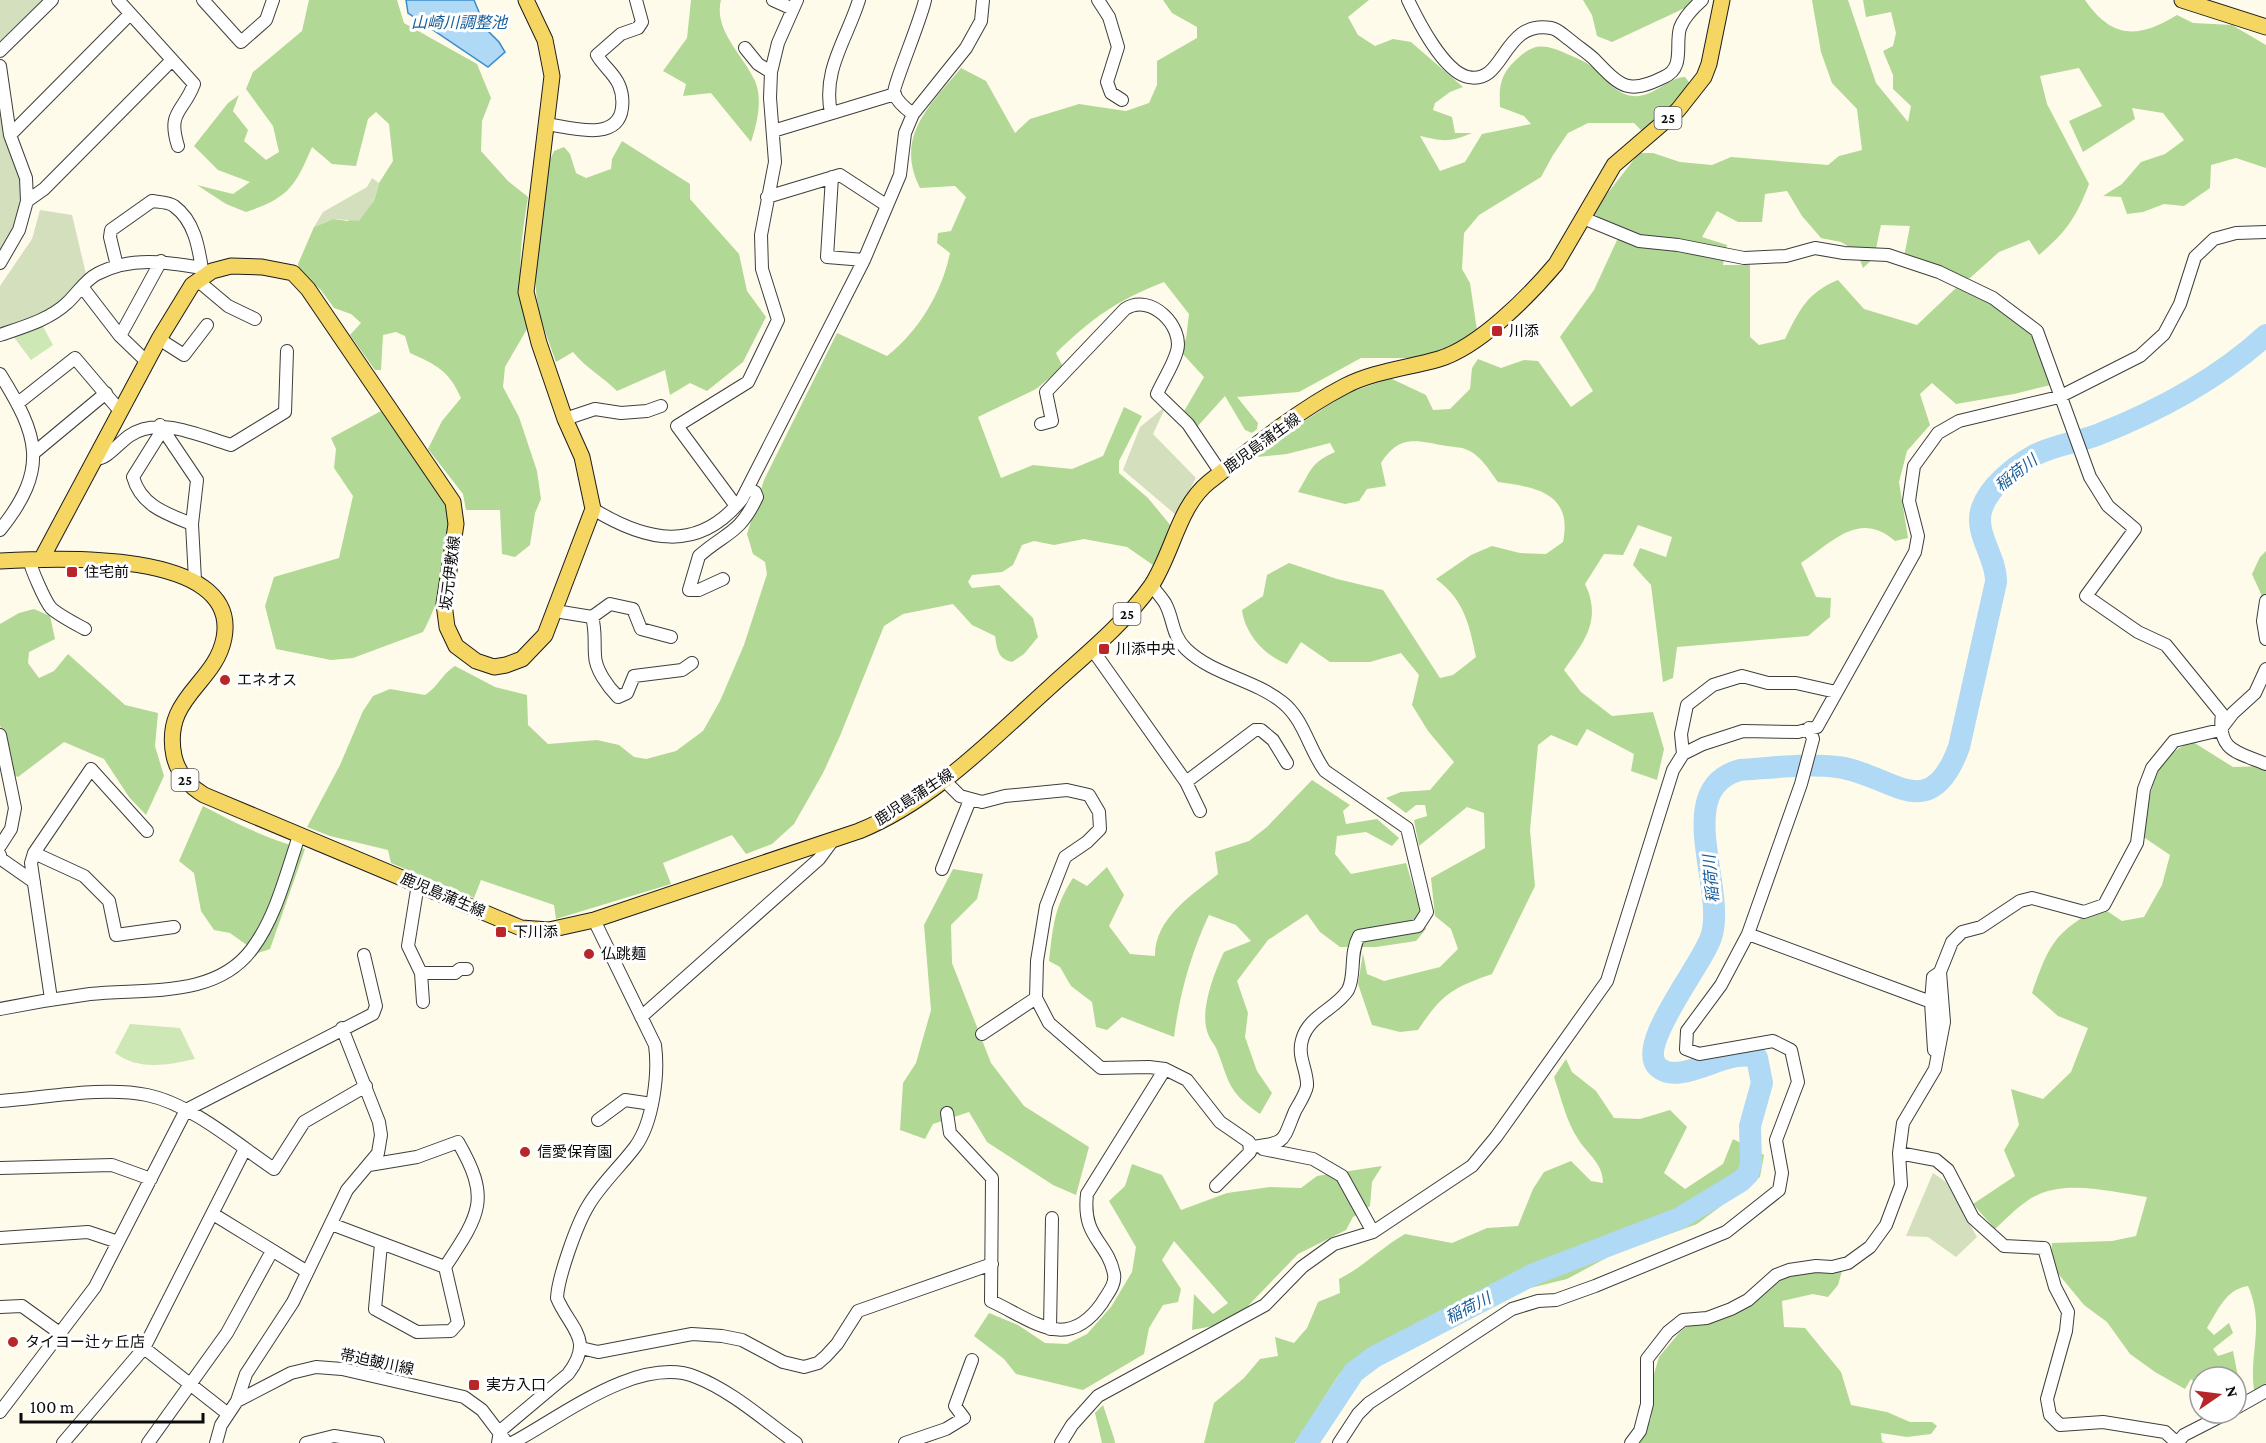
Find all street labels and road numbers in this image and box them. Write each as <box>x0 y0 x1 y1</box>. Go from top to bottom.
road number: 25 <box>1654 107 1682 129</box>
street label: 鹿児島蒲生線 <box>1221 410 1303 476</box>
street label: 坂元伊敷線 <box>436 535 463 611</box>
road number: 25 <box>1114 603 1140 625</box>
street label: 鹿児島蒲生線 <box>872 766 956 828</box>
road number: 25 <box>172 769 198 791</box>
street label: 鹿児島蒲生線 <box>398 870 488 920</box>
street label: 帯迫皷川線 <box>339 1346 415 1378</box>

